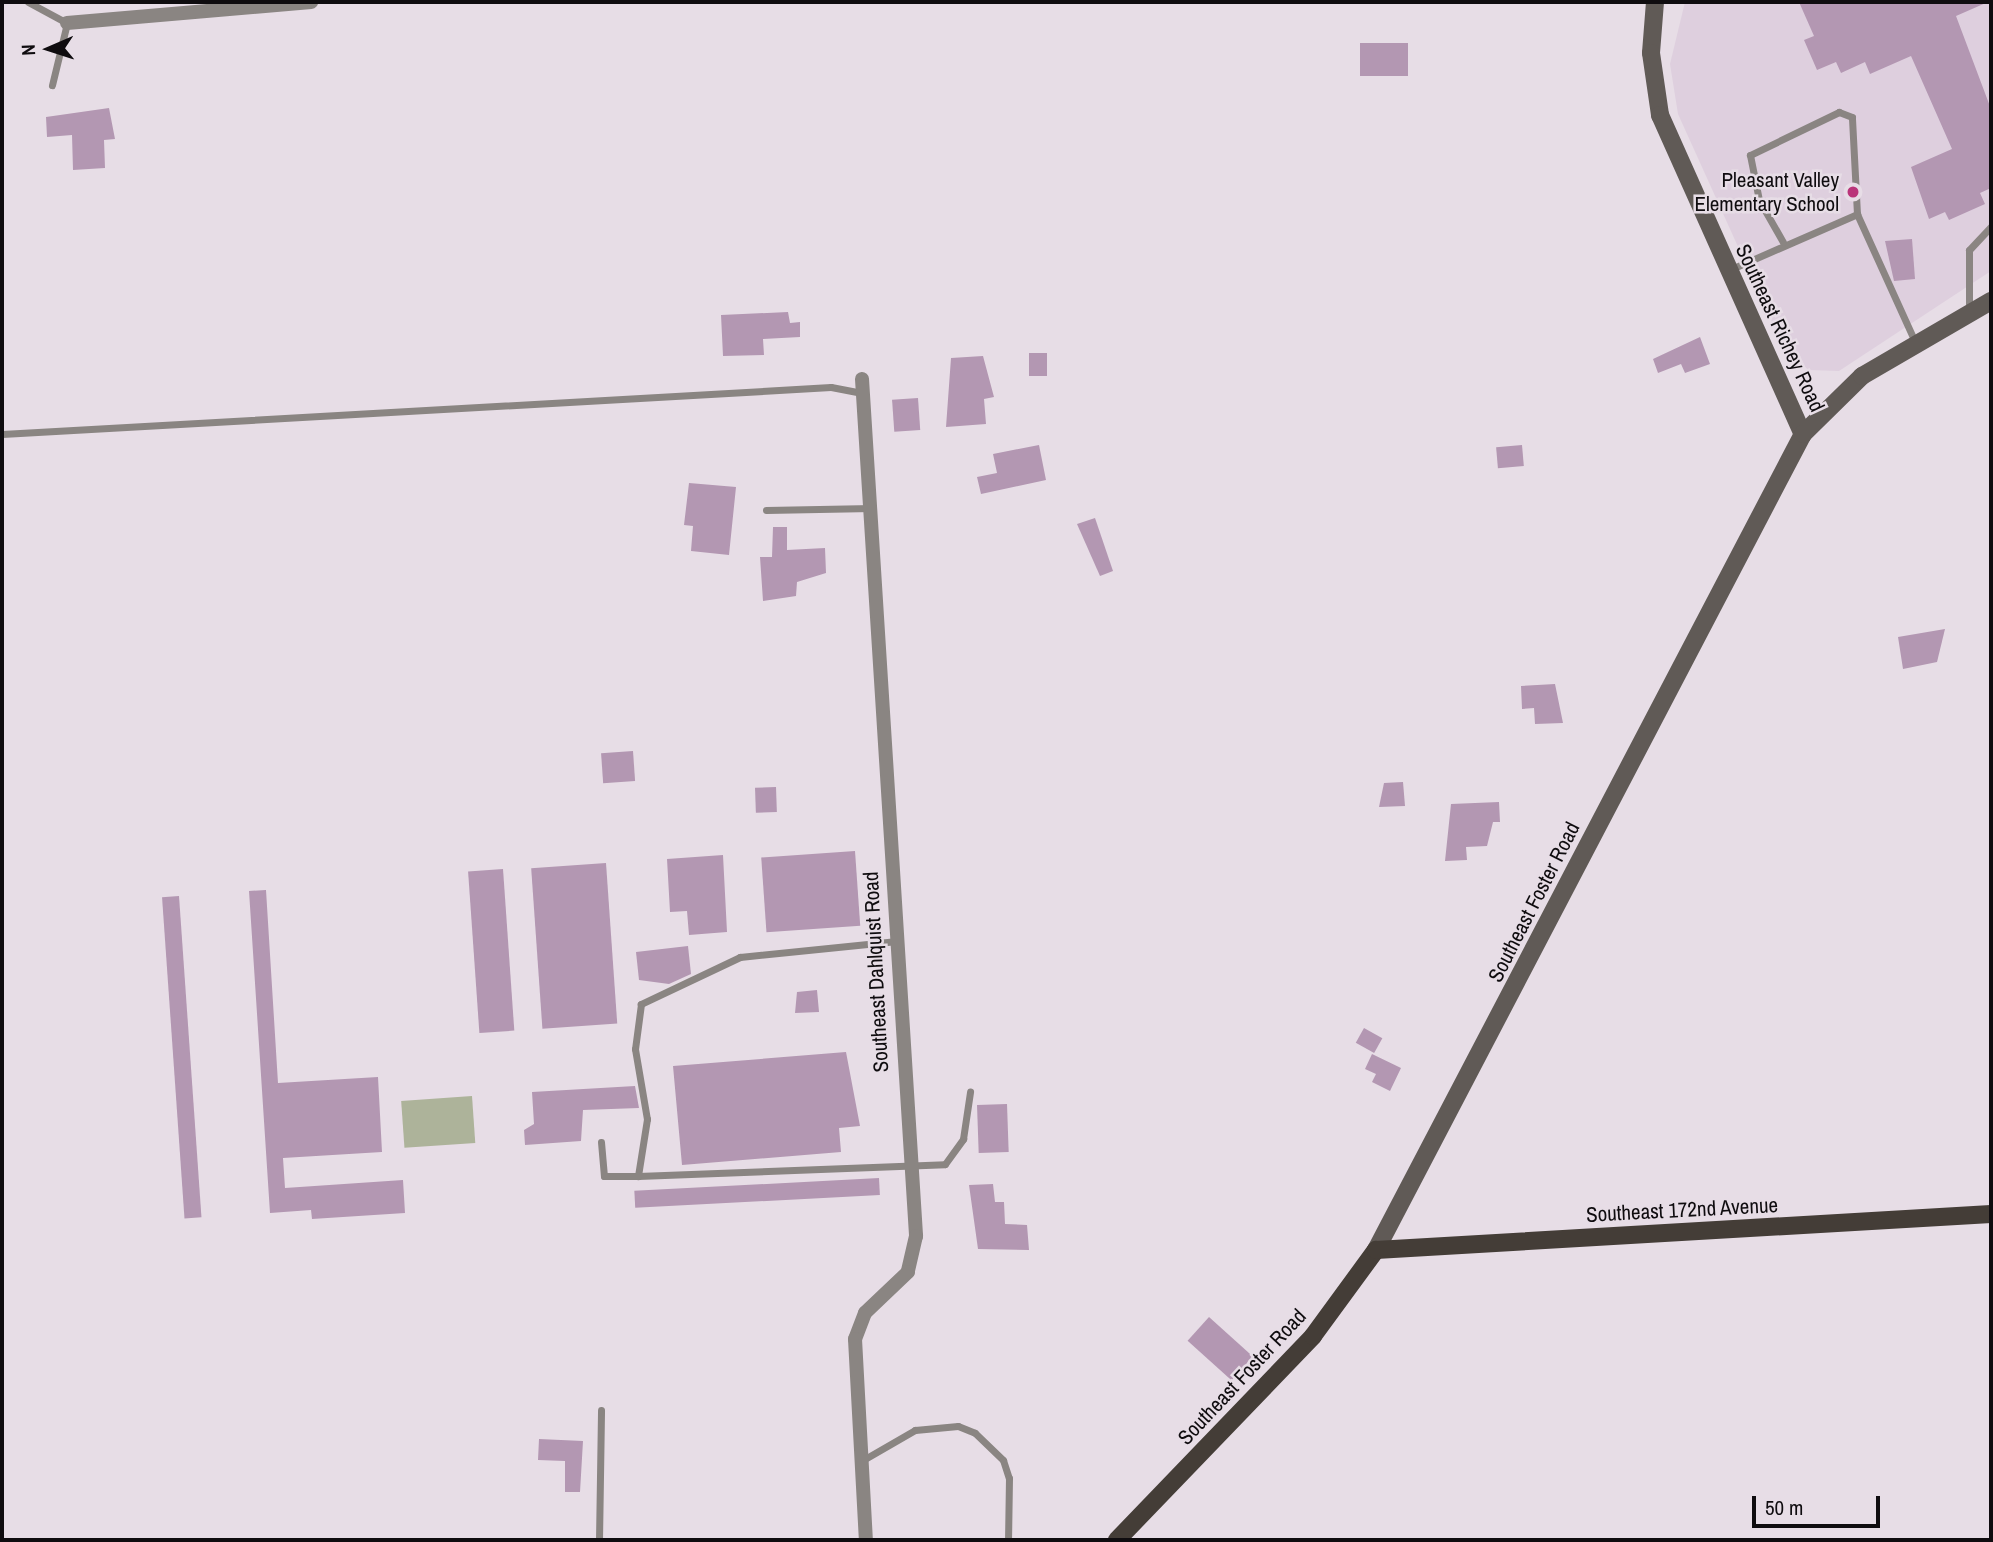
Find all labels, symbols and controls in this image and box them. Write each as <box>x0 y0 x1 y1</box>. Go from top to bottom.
north arrow <box>14 14 84 84</box>
text: N <box>15 44 41 56</box>
place label: Pleasant Valley Elementary School <box>1694 167 1839 217</box>
marker: Pleasant Valley Elementary School <box>1845 184 1861 200</box>
street label: Southeast Richey Road <box>1730 240 1830 416</box>
street label: Southeast Foster Road <box>1483 818 1585 986</box>
street label: Southeast Dahlquist Road <box>858 871 894 1073</box>
street label: Southeast 172nd Avenue <box>1585 1192 1779 1228</box>
street label: Southeast Foster Road <box>1173 1304 1311 1450</box>
scale bar <box>1755 1482 1883 1526</box>
text: 50 m <box>1765 1493 1803 1522</box>

